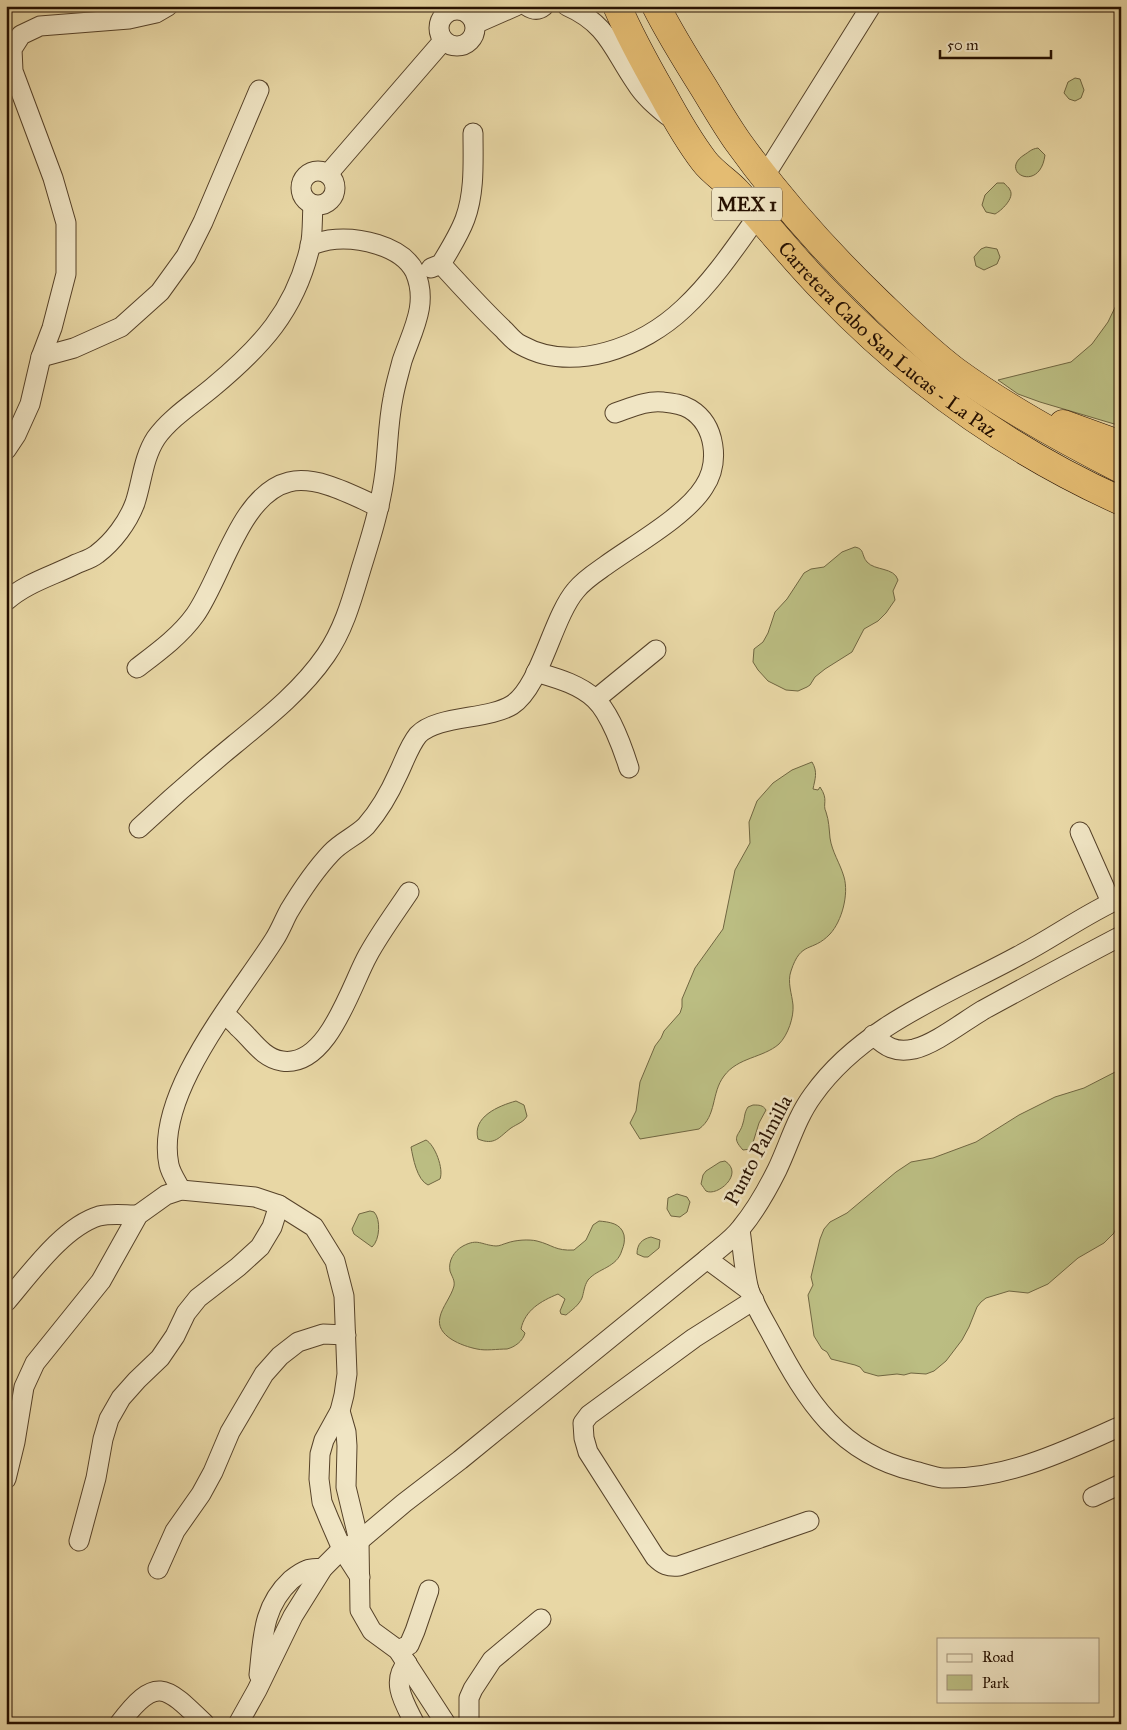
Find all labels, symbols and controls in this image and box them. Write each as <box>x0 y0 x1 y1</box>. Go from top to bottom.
scale bar <box>940 28 1051 60</box>
text: 50 m <box>947 36 979 54</box>
road number: MEX 1 <box>712 188 782 220</box>
street label: Carretera Cabo San Lucas - La Paz <box>773 236 1002 443</box>
street label: Punto Palmilla <box>719 1090 797 1209</box>
legend <box>937 1638 1100 1702</box>
text: Road <box>982 1648 1014 1666</box>
text: Park <box>982 1674 1009 1692</box>

